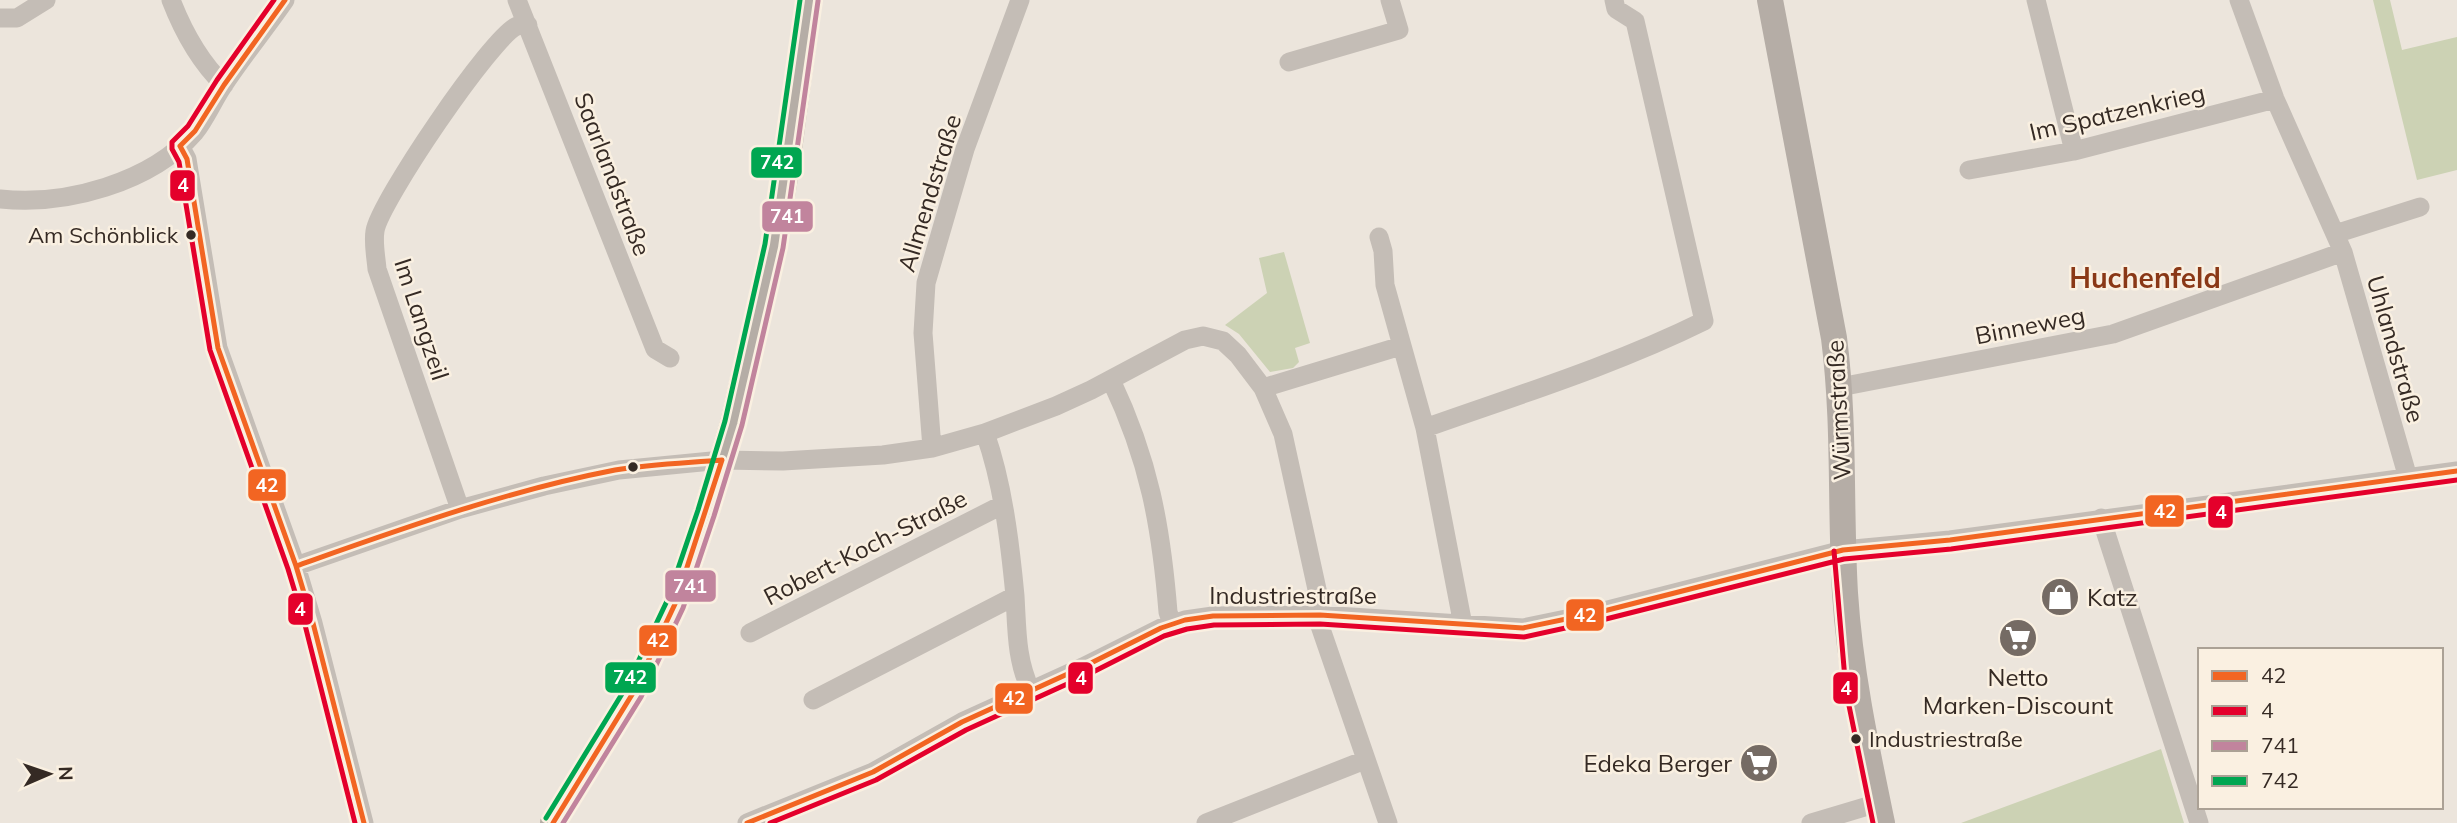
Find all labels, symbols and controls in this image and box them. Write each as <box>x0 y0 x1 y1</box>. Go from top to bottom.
street label: Im Spatzenkrieg <box>2026 77 2208 147</box>
street label: Saarlandstraße <box>568 88 658 260</box>
street label: Allmendstraße <box>891 111 967 275</box>
line badge: 742 <box>750 146 803 179</box>
text: 742 <box>760 150 794 174</box>
line badge: 4 <box>169 169 196 202</box>
text: 4 <box>177 173 189 197</box>
line badge: 741 <box>761 200 814 233</box>
text: 741 <box>770 204 804 228</box>
place label: Am Schönblick <box>28 221 179 249</box>
marker: Am Schönblick <box>184 228 198 242</box>
street label: Im Langzeil <box>388 254 456 384</box>
district label: Huchenfeld <box>2069 260 2221 295</box>
street label: Uhlandstraße <box>2361 272 2431 426</box>
street label: Binneweg <box>1973 300 2087 350</box>
street label: Würmstraße <box>1819 339 1857 481</box>
unlabelled marker <box>626 460 640 474</box>
line badge: 42 <box>247 468 287 502</box>
text: 42 <box>256 473 278 497</box>
street label: Robert-Koch-Straße <box>758 483 972 611</box>
line badge: 42 <box>2144 494 2185 528</box>
line badge: 4 <box>2207 495 2234 529</box>
text: 42 <box>2154 499 2176 523</box>
text: 4 <box>2215 500 2227 524</box>
line badge: 741 <box>664 569 717 603</box>
text: 741 <box>673 574 707 598</box>
shop icon: Katz <box>2039 576 2081 618</box>
street label: Industriestraße <box>1209 580 1377 610</box>
place label: Katz <box>2087 582 2137 612</box>
line badge: 4 <box>287 592 314 626</box>
text: 4 <box>294 597 306 621</box>
line badge: 42 <box>1565 598 1605 632</box>
text: 42 <box>1574 603 1596 627</box>
supermarket icon: Netto Marken-Discount <box>1997 617 2039 659</box>
line badge: 42 <box>638 624 678 657</box>
text: 42 <box>647 628 669 652</box>
legend <box>2198 648 2443 809</box>
line badge: 742 <box>604 661 657 694</box>
line badge: 4 <box>1067 661 1094 695</box>
place label: Netto Marken-Discount <box>1923 662 2113 720</box>
text: 42 <box>2261 662 2286 688</box>
text: 742 <box>613 665 647 689</box>
text: 4 <box>1075 666 1087 690</box>
line badge: 4 <box>1832 671 1859 705</box>
text: 4 <box>1840 676 1852 700</box>
line badge: 42 <box>994 682 1034 715</box>
text: 42 <box>1003 686 1025 710</box>
text: 4 <box>2261 697 2274 723</box>
place label: Industriestraße <box>1869 725 2023 753</box>
marker: Industriestraße <box>1849 732 1863 746</box>
text: 741 <box>2261 732 2299 758</box>
north arrow <box>14 739 84 809</box>
supermarket icon: Edeka Berger <box>1738 742 1780 784</box>
place label: Edeka Berger <box>1583 748 1732 778</box>
text: N <box>54 766 78 781</box>
text: 742 <box>2261 767 2299 793</box>

